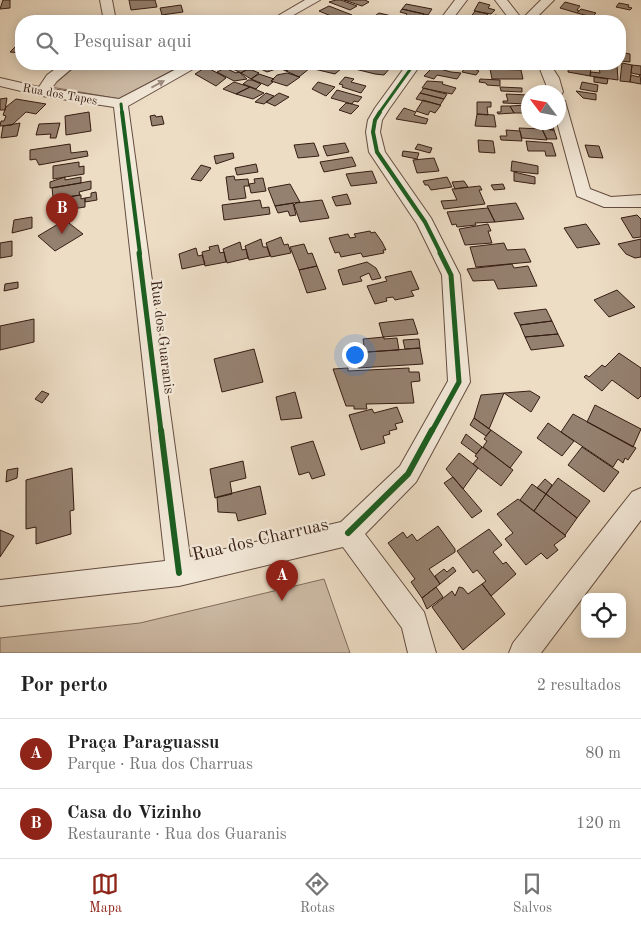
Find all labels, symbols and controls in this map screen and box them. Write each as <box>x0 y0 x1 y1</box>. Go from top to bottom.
search box <box>15 15 626 70</box>
icon: search <box>33 29 61 57</box>
text: Pesquisar aqui <box>73 33 192 52</box>
one-way arrow <box>150 80 165 88</box>
street label: Rua dos Tapes <box>21 82 98 107</box>
north arrow <box>521 85 566 130</box>
pin: B <box>46 193 78 234</box>
street label: Rua dos Guaranis <box>147 279 176 395</box>
your location <box>342 342 368 368</box>
street label: Rua dos Charruas <box>190 515 330 564</box>
pin: A <box>266 560 298 601</box>
map controls <box>581 593 626 638</box>
button: locate <box>581 593 626 638</box>
text: Por perto <box>20 675 108 696</box>
text: 2 resultados <box>537 678 621 694</box>
text: Praça Paraguassu <box>67 734 220 753</box>
text: A <box>30 746 42 762</box>
text: 80 m <box>585 746 621 762</box>
text: Parque · Rua dos Charruas <box>67 757 253 773</box>
text: Casa do Vizinho <box>67 804 202 823</box>
text: B <box>30 816 42 832</box>
text: 120 m <box>576 816 621 832</box>
text: Restaurante · Rua dos Guaranis <box>67 827 287 843</box>
tab: Mapa <box>89 870 122 917</box>
tab: Rotas <box>300 870 335 917</box>
tab: Salvos <box>513 870 552 917</box>

